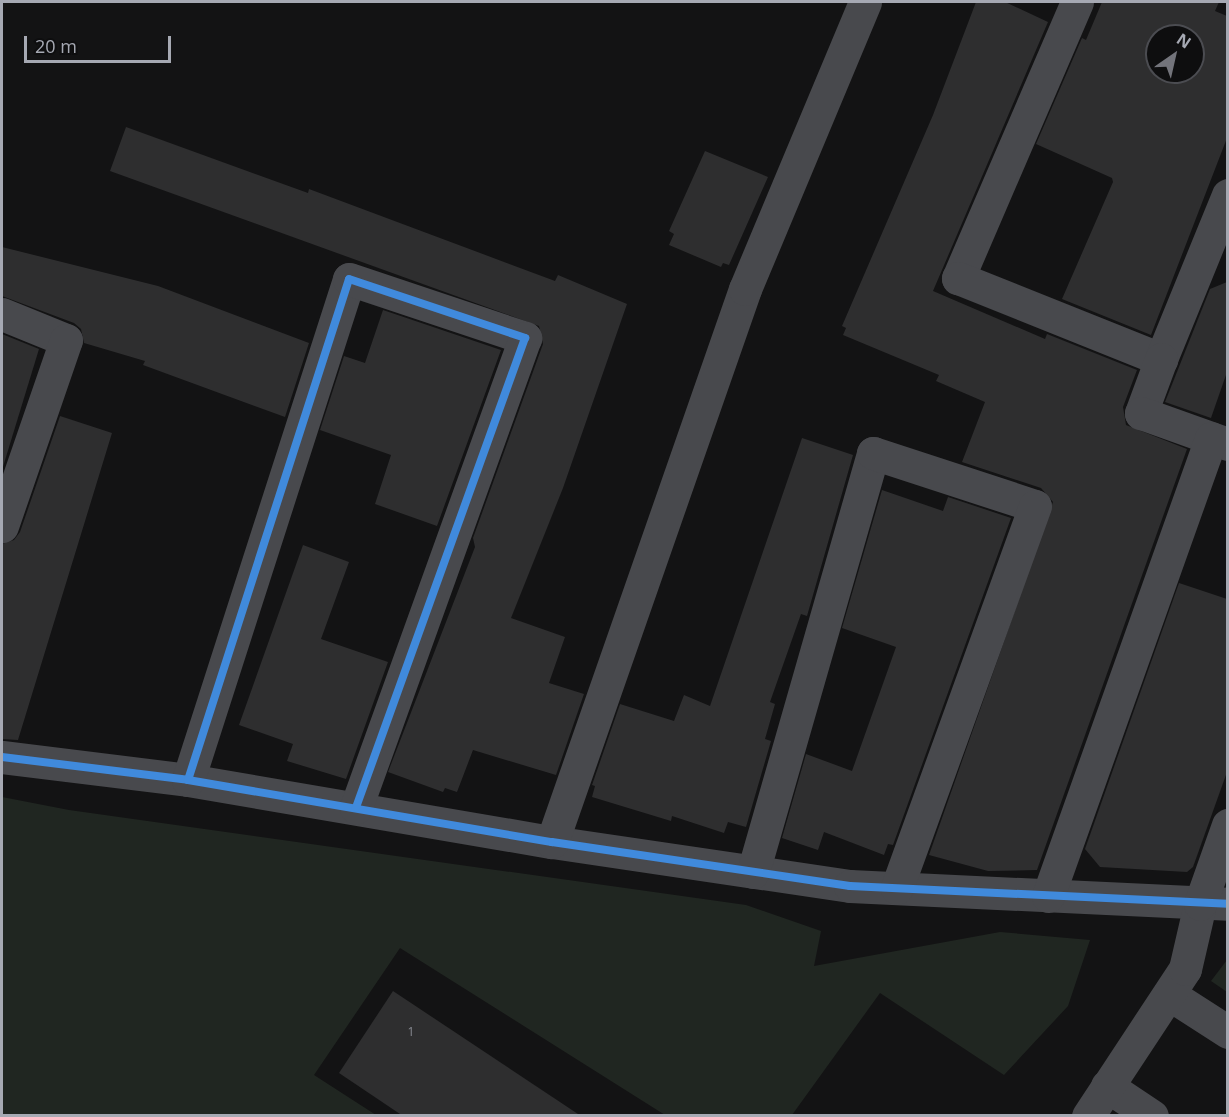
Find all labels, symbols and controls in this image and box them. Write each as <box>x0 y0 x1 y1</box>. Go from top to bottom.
scale bar <box>27 24 174 62</box>
north arrow <box>1145 24 1205 84</box>
text: N <box>1172 28 1195 53</box>
text: 20 m <box>35 34 77 58</box>
house number: 1 <box>408 1025 414 1039</box>

